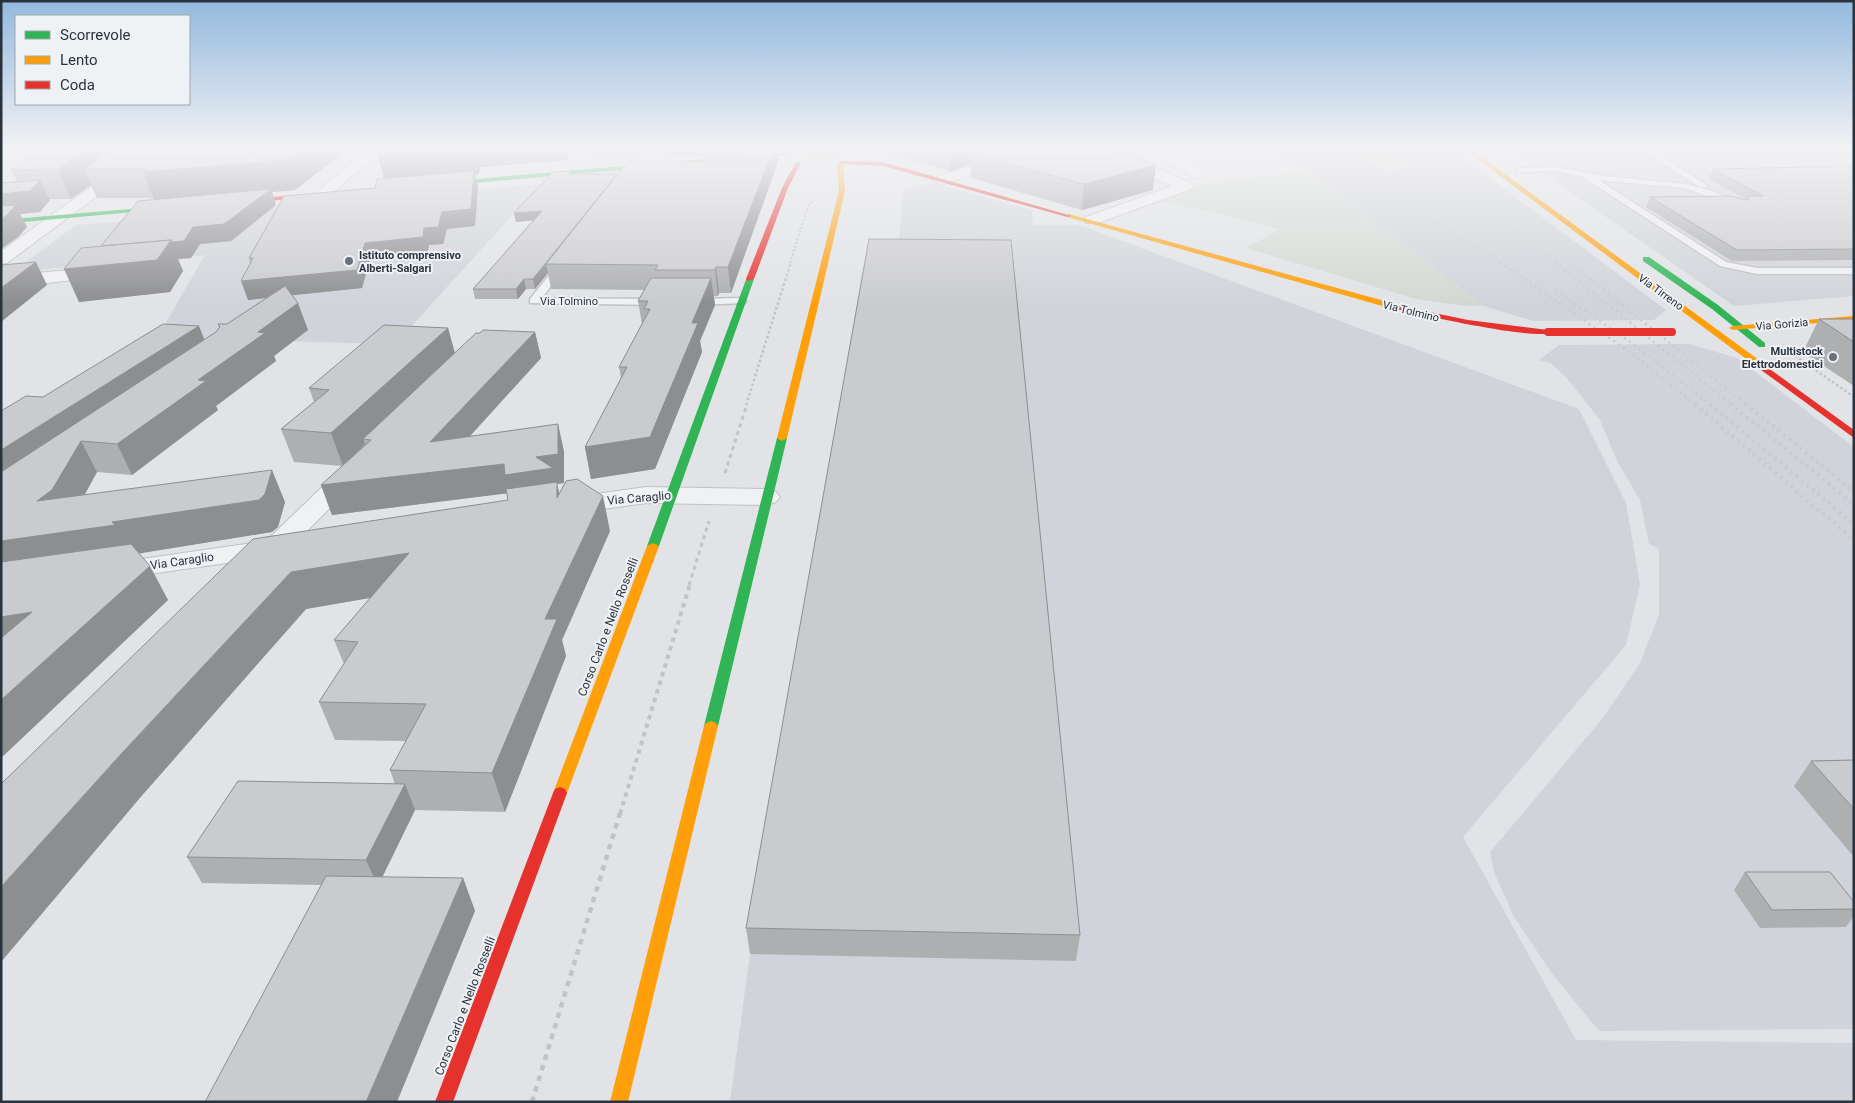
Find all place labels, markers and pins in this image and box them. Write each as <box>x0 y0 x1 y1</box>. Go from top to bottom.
place label: Istituto comprensivo Alberti-Salgari <box>359 249 461 275</box>
marker: Istituto comprensivo Alberti-Salgari <box>343 255 355 267</box>
place label: Multistock Elettrodomestici <box>1742 345 1823 371</box>
marker: Multistock Elettrodomestici <box>1827 351 1839 363</box>

